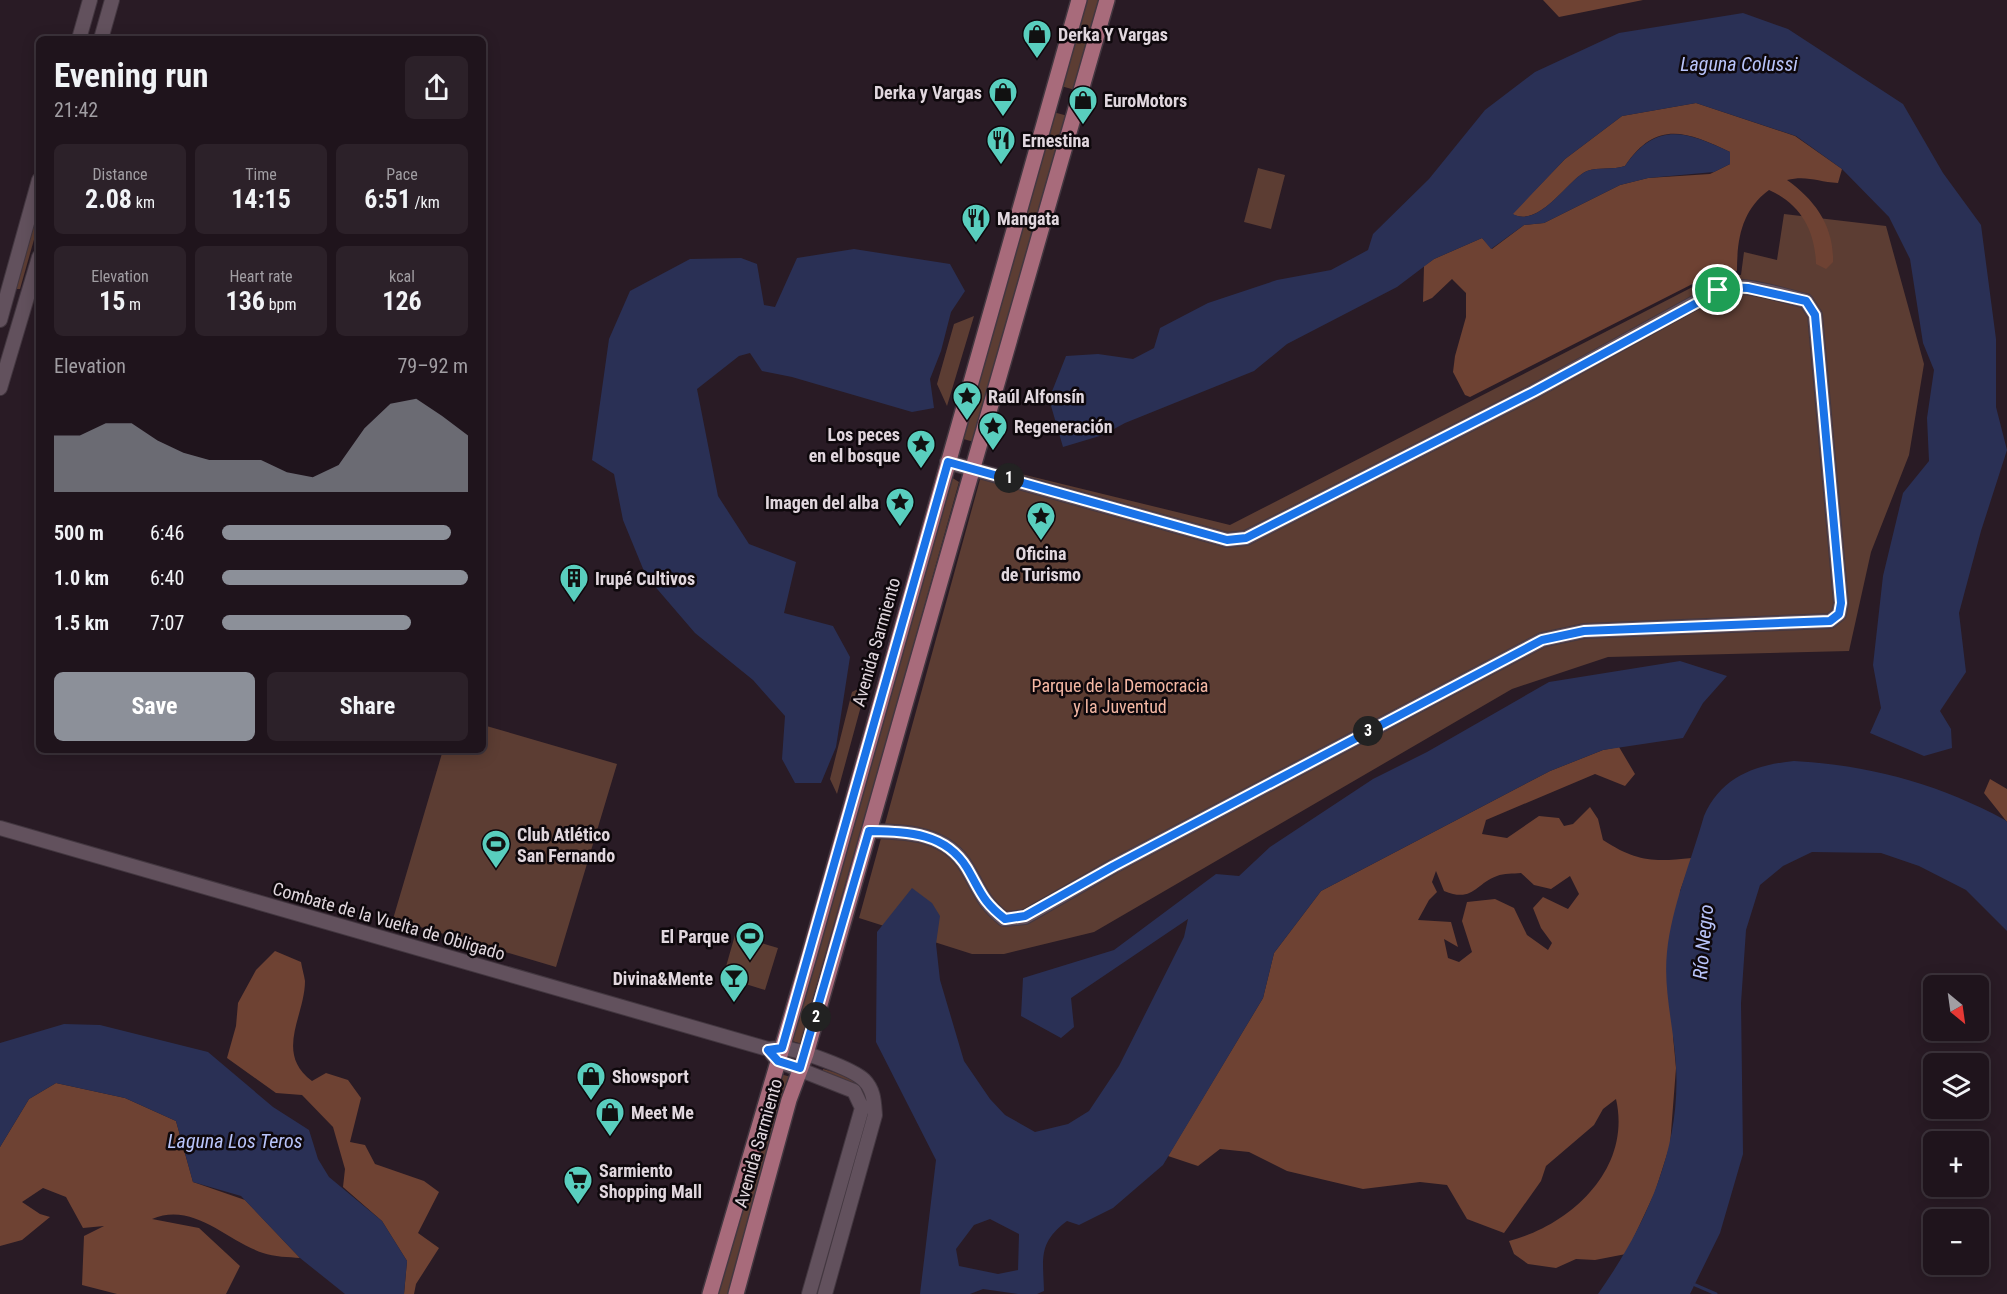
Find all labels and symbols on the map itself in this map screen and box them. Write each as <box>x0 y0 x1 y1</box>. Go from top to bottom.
shop icon: Derka Y Vargas <box>1021 18 1053 60</box>
place label: Derka Y Vargas <box>1058 24 1168 45</box>
water label: Laguna Colussi <box>1680 52 1798 76</box>
shop icon: Derka y Vargas <box>987 76 1019 118</box>
place label: Derka y Vargas <box>874 82 982 103</box>
shop icon: EuroMotors <box>1067 84 1099 126</box>
place label: EuroMotors <box>1104 90 1187 111</box>
restaurant icon: Ernestina <box>985 124 1017 166</box>
place label: Ernestina <box>1022 130 1090 151</box>
restaurant icon: Mangata <box>960 202 992 244</box>
place label: Mangata <box>997 208 1060 229</box>
pin <box>1692 264 1743 315</box>
place icon: Raúl Alfonsín <box>951 380 983 422</box>
place label: Raúl Alfonsín <box>988 386 1085 407</box>
place icon: Regeneración <box>977 410 1009 452</box>
place label: Regeneración <box>1014 416 1113 437</box>
place label: Los peces en el bosque <box>809 424 900 466</box>
place icon: Los peces en el bosque <box>905 428 937 470</box>
pin: 1 <box>994 463 1024 493</box>
place icon: Imagen del alba <box>884 486 916 528</box>
place label: Imagen del alba <box>765 492 879 513</box>
place icon: Oficina de Turismo <box>1025 500 1057 542</box>
place label: Oficina de Turismo <box>1001 543 1081 585</box>
building icon: Irupé Cultivos <box>558 562 590 604</box>
place label: Irupé Cultivos <box>595 568 695 589</box>
street label: Avenida Sarmiento <box>848 575 904 709</box>
park label: Parque de la Democracia y la Juventud <box>1032 675 1208 717</box>
pin: 3 <box>1353 716 1383 746</box>
place label: Club Atlético San Fernando <box>517 824 615 866</box>
sports icon: Club Atlético San Fernando <box>480 828 512 870</box>
street label: Combate de la Vuelta de Obligado <box>270 878 508 964</box>
water label: Río Negro <box>1688 903 1718 981</box>
sports icon: El Parque <box>734 920 766 962</box>
place label: El Parque <box>661 926 729 947</box>
bar icon: Divina&Mente <box>718 962 750 1004</box>
place label: Divina&Mente <box>613 968 713 989</box>
north arrow <box>1923 975 1989 1041</box>
pin: 2 <box>801 1002 831 1032</box>
shop icon: Showsport <box>575 1060 607 1102</box>
place label: Showsport <box>612 1066 689 1087</box>
street label: Avenida Sarmiento <box>730 1076 786 1210</box>
shop icon: Meet Me <box>594 1096 626 1138</box>
place label: Meet Me <box>631 1102 694 1123</box>
water label: Laguna Los Teros <box>167 1129 303 1153</box>
place label: Sarmiento Shopping Mall <box>599 1160 702 1202</box>
supermarket icon: Sarmiento Shopping Mall <box>562 1164 594 1206</box>

